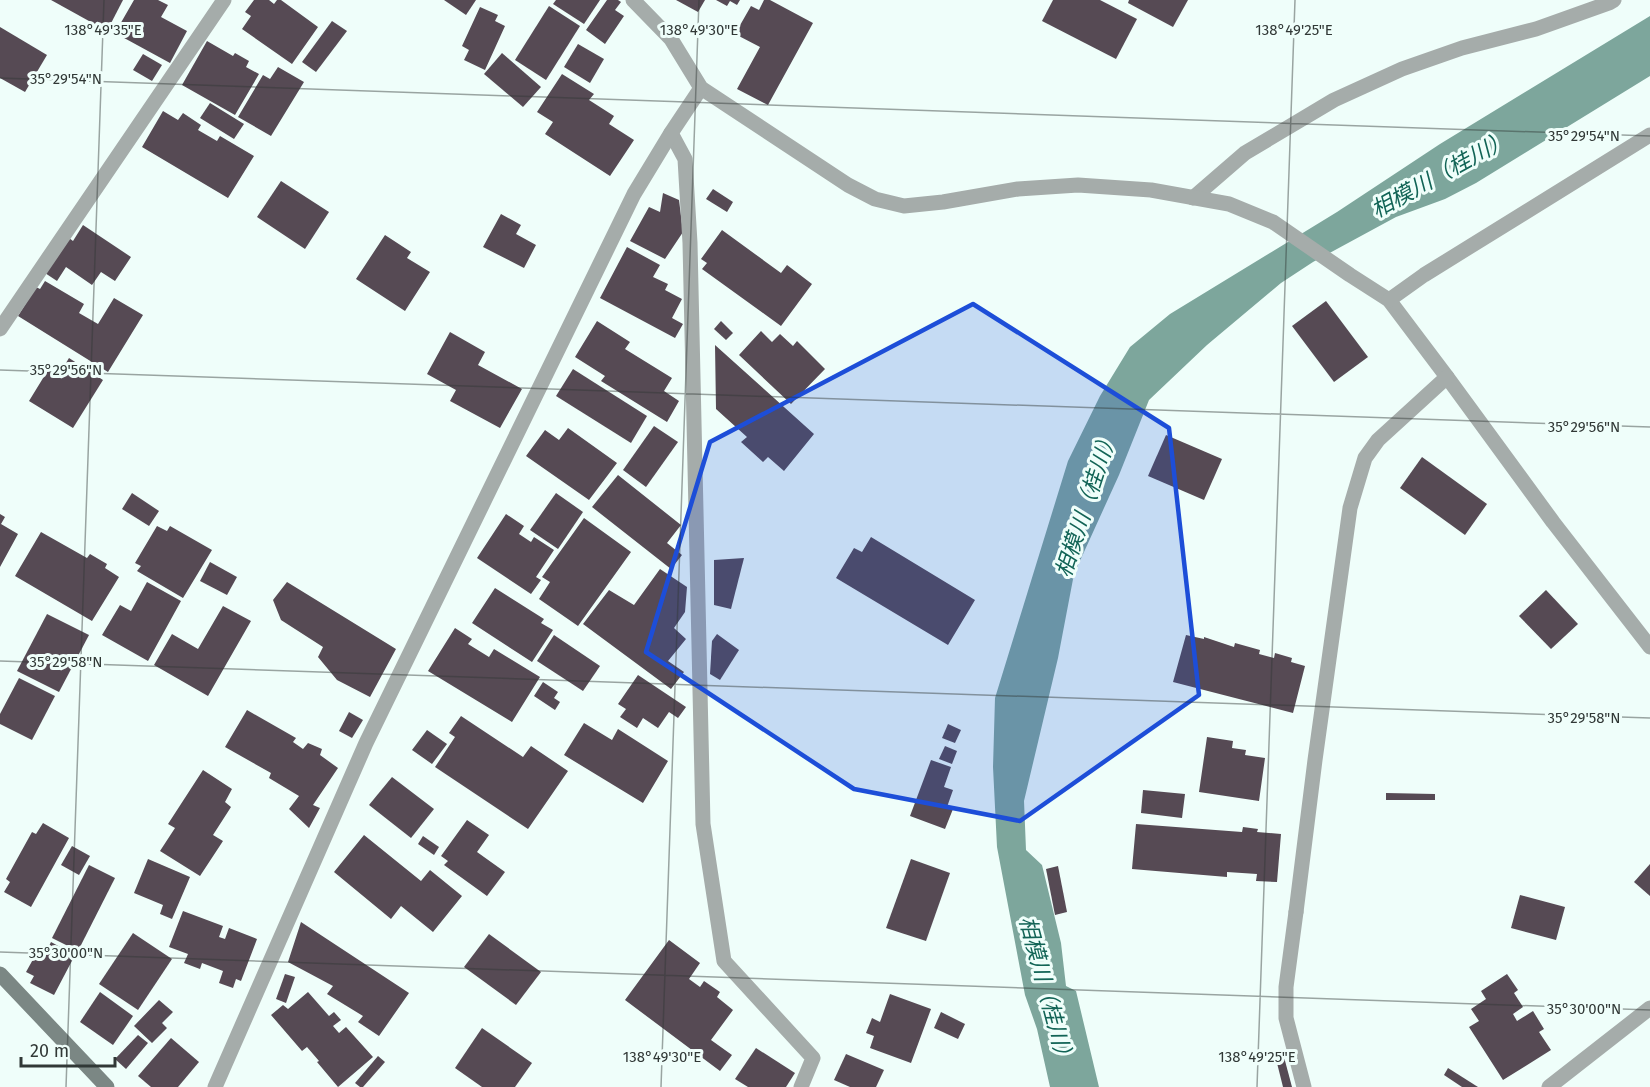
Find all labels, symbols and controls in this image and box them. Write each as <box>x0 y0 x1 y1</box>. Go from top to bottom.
text: 138°49'35"E <box>64 21 142 39</box>
text: 138°49'30"E <box>660 21 738 39</box>
text: 138°49'25"E <box>1255 21 1333 39</box>
text: 35°29'54"N <box>30 70 102 88</box>
water label: 相模川（桂川） <box>1366 125 1514 224</box>
text: 35°29'54"N <box>1548 127 1620 145</box>
text: 35°29'56"N <box>30 361 102 379</box>
text: 35°29'56"N <box>1548 418 1620 436</box>
water label: 相模川（桂川） <box>1050 426 1123 581</box>
text: 35°29'58"N <box>30 653 102 671</box>
text: 35°29'58"N <box>1548 709 1620 727</box>
water label: 相模川（桂川） <box>1014 913 1079 1069</box>
text: 35°30'00"N <box>29 944 103 962</box>
text: 35°30'00"N <box>1547 1000 1621 1018</box>
scale bar <box>21 1030 116 1068</box>
text: 20 m <box>30 1040 69 1062</box>
text: 138°49'30"E <box>623 1048 701 1066</box>
text: 138°49'25"E <box>1218 1048 1296 1066</box>

